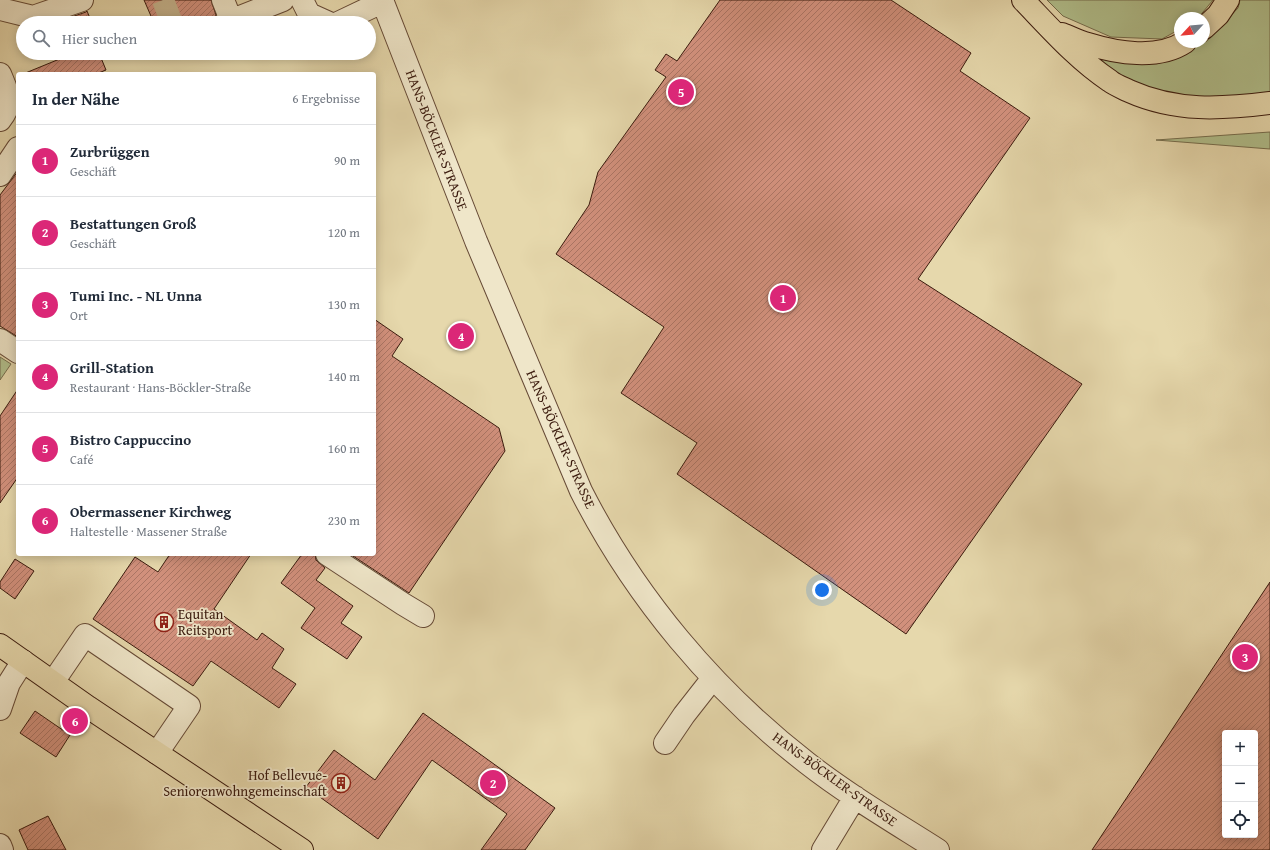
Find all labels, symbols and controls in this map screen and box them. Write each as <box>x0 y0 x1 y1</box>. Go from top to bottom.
north arrow <box>1174 12 1210 48</box>
search box <box>16 16 376 60</box>
icon: search <box>30 27 52 49</box>
text: Hier suchen <box>62 28 137 49</box>
street label: HANS-BÖCKLER-STRASSE <box>401 67 473 213</box>
pin: 5 <box>668 77 694 107</box>
text: In der Nähe <box>32 86 120 111</box>
text: 6 Ergebnisse <box>292 89 360 108</box>
text: Zurbrüggen <box>70 141 150 162</box>
text: 1 <box>42 151 48 170</box>
text: 90 m <box>334 151 360 170</box>
text: Geschäft <box>70 162 117 181</box>
text: Bestattungen Groß <box>70 213 196 234</box>
text: 2 <box>42 223 48 242</box>
text: 120 m <box>328 223 360 242</box>
text: Geschäft <box>70 234 117 253</box>
pin: 1 <box>770 283 796 313</box>
text: Tumi Inc. - NL Unna <box>70 285 202 306</box>
text: 3 <box>42 295 48 314</box>
text: 130 m <box>328 295 360 314</box>
text: Ort <box>70 306 88 325</box>
pin: 4 <box>448 321 474 351</box>
text: Grill-Station <box>70 357 154 378</box>
text: 4 <box>42 367 48 386</box>
text: 140 m <box>328 367 360 386</box>
street label: HANS-BÖCKLER-STRASSE <box>521 367 601 511</box>
text: Restaurant · Hans-Böckler-Straße <box>70 378 251 397</box>
text: Bistro Cappuccino <box>70 429 191 450</box>
text: 5 <box>42 439 48 458</box>
text: 160 m <box>328 439 360 458</box>
text: Café <box>70 450 93 469</box>
text: Obermassener Kirchweg <box>70 501 231 522</box>
text: 6 <box>42 511 48 530</box>
text: 230 m <box>328 511 360 530</box>
text: Haltestelle · Massener Straße <box>70 522 227 541</box>
your location <box>812 580 832 600</box>
place label: Equitan Reitsport <box>178 604 233 640</box>
building icon: Equitan Reitsport <box>153 611 175 633</box>
pin: 3 <box>1232 642 1258 672</box>
pin: 6 <box>62 706 88 736</box>
street label: HANS-BÖCKLER-STRASSE <box>769 727 901 831</box>
map controls <box>1222 730 1258 838</box>
button: + <box>1222 730 1258 766</box>
place label: Hof Bellevue- Seniorenwohngemeinschaft <box>163 765 327 801</box>
button: − <box>1222 766 1258 802</box>
pin: 2 <box>480 768 506 798</box>
building icon: Hof Bellevue- Seniorenwohngemeinschaft <box>330 772 352 794</box>
button: locate <box>1222 802 1258 838</box>

